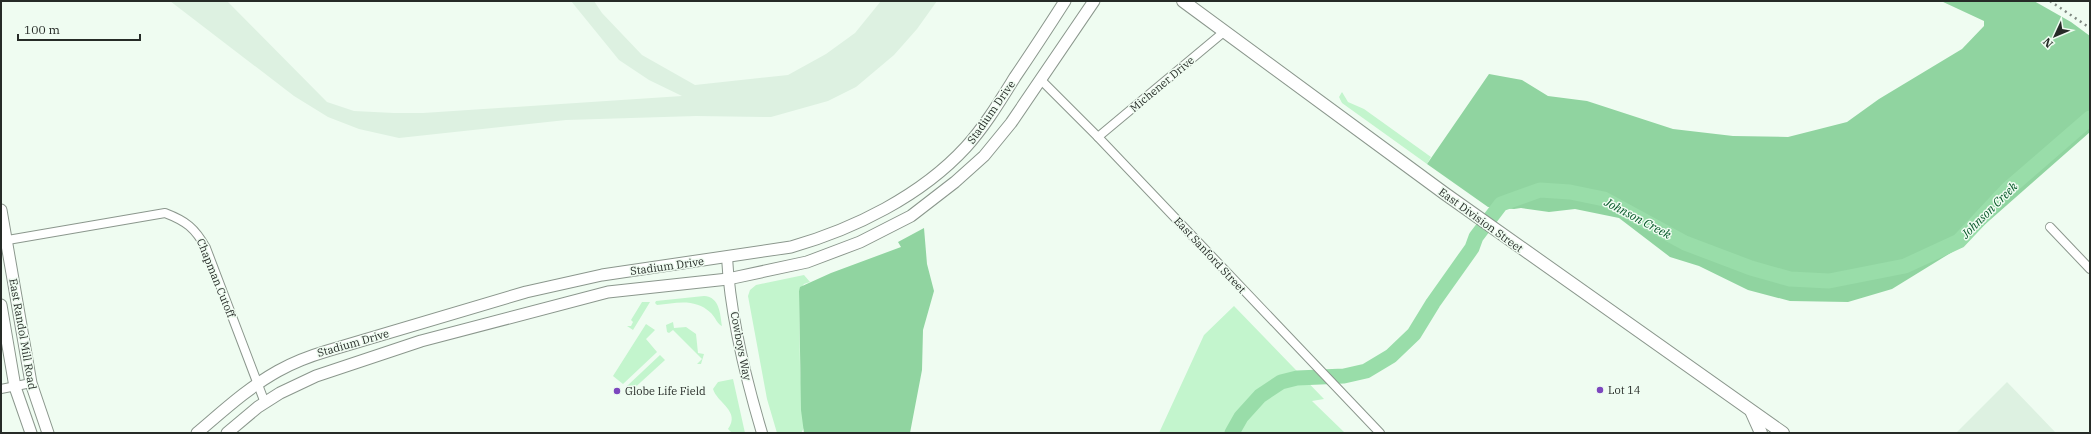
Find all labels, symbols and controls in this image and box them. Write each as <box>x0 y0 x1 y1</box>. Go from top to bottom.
scale bar <box>18 16 140 42</box>
north arrow <box>2035 16 2075 56</box>
text: 100 m <box>24 22 60 37</box>
text: N <box>2040 35 2056 51</box>
street label: Michener Drive <box>1127 53 1197 115</box>
street label: Stadium Drive <box>964 78 1018 146</box>
water label: Johnson Creek <box>1957 178 2021 242</box>
street label: East Division Street <box>1436 185 1526 255</box>
water label: Johnson Creek <box>1601 194 1675 242</box>
street label: East Sanford Street <box>1171 214 1249 296</box>
street label: Chapman Cutoff <box>194 236 239 321</box>
street label: Stadium Drive <box>629 254 705 278</box>
street label: East Randol Mill Road <box>6 277 40 391</box>
street label: Cowboys Way <box>727 310 755 382</box>
street label: Stadium Drive <box>315 326 391 360</box>
place label: Lot 14 <box>1608 383 1641 397</box>
place label: Globe Life Field <box>625 384 706 398</box>
marker: Lot 14 <box>1595 385 1605 395</box>
marker: Globe Life Field <box>612 386 622 396</box>

